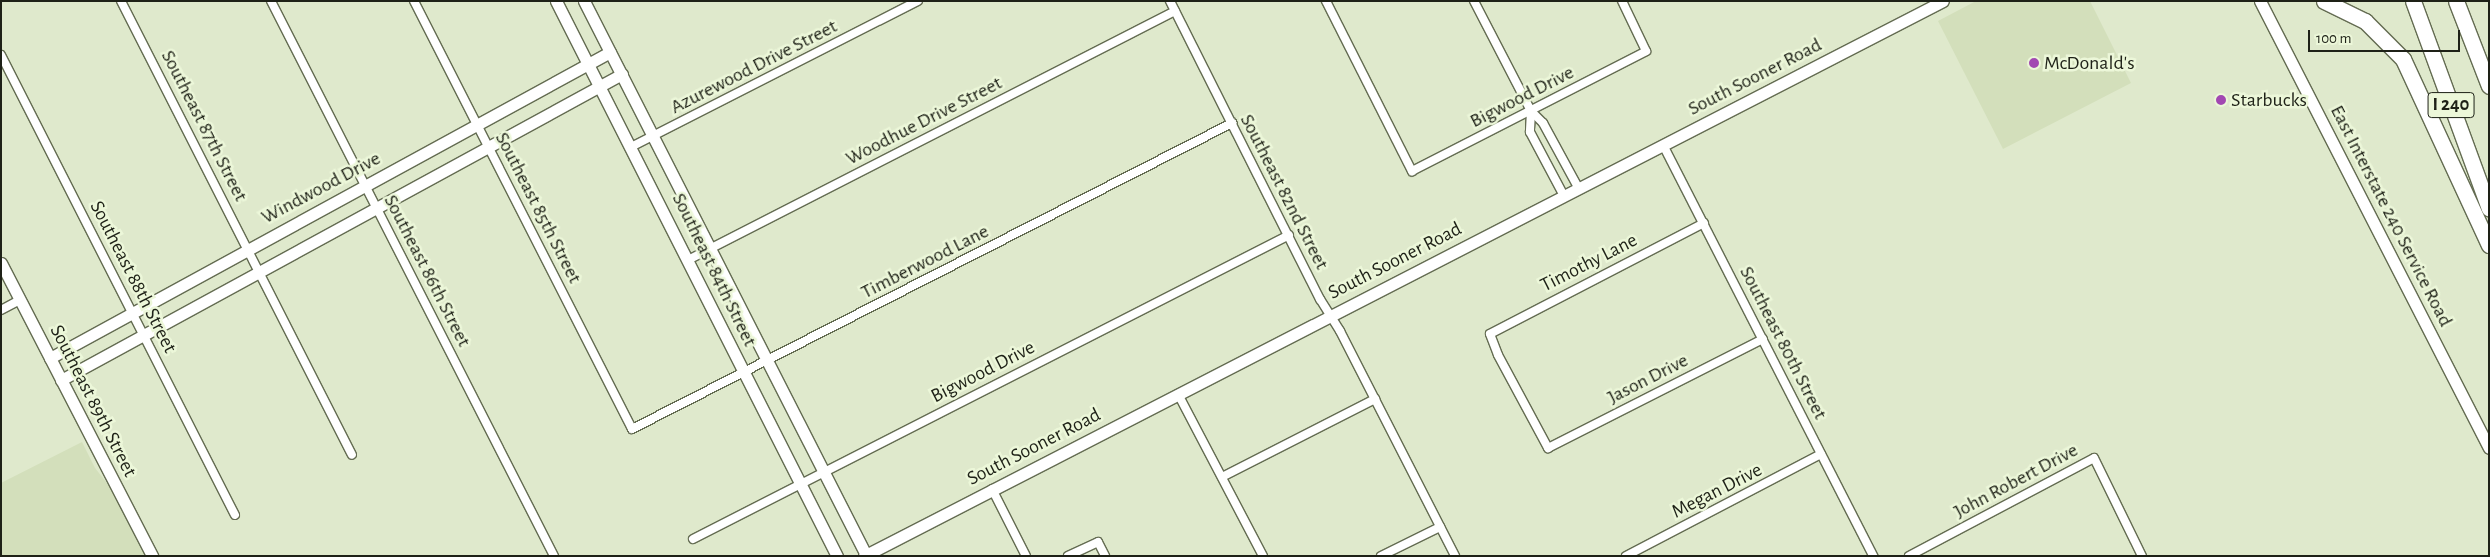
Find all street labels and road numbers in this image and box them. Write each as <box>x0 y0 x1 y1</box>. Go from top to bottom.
street label: Azurewood Drive Street <box>667 15 841 119</box>
street label: South Sooner Road <box>1684 33 1826 121</box>
street label: Southeast 87th Street <box>156 46 252 206</box>
street label: Bigwood Drive <box>1466 61 1578 133</box>
street label: Woodhue Drive Street <box>842 71 1006 171</box>
road number: I 240 <box>2427 88 2475 122</box>
street label: East Interstate 240 Service Road <box>2325 101 2457 331</box>
street label: Southeast 82nd Street <box>1234 110 1334 274</box>
street label: Southeast 85th Street <box>490 128 586 288</box>
street label: Windwood Drive <box>257 147 385 229</box>
street label: Southeast 84th Street <box>666 189 762 351</box>
street label: Southeast 86th Street <box>378 191 476 351</box>
street label: Southeast 88th Street <box>84 197 182 357</box>
street label: South Sooner Road <box>1324 217 1466 305</box>
street label: Timberwood Lane <box>857 219 993 305</box>
street label: Timothy Lane <box>1537 228 1641 298</box>
street label: Southeast 80th Street <box>1734 262 1832 424</box>
street label: Southeast 89th Street <box>44 321 142 481</box>
street label: Bigwood Drive <box>927 336 1039 408</box>
street label: Jason Drive <box>1604 348 1692 410</box>
street label: South Sooner Road <box>963 403 1105 491</box>
street label: John Robert Drive <box>1950 438 2082 524</box>
street label: Megan Drive <box>1668 458 1766 524</box>

